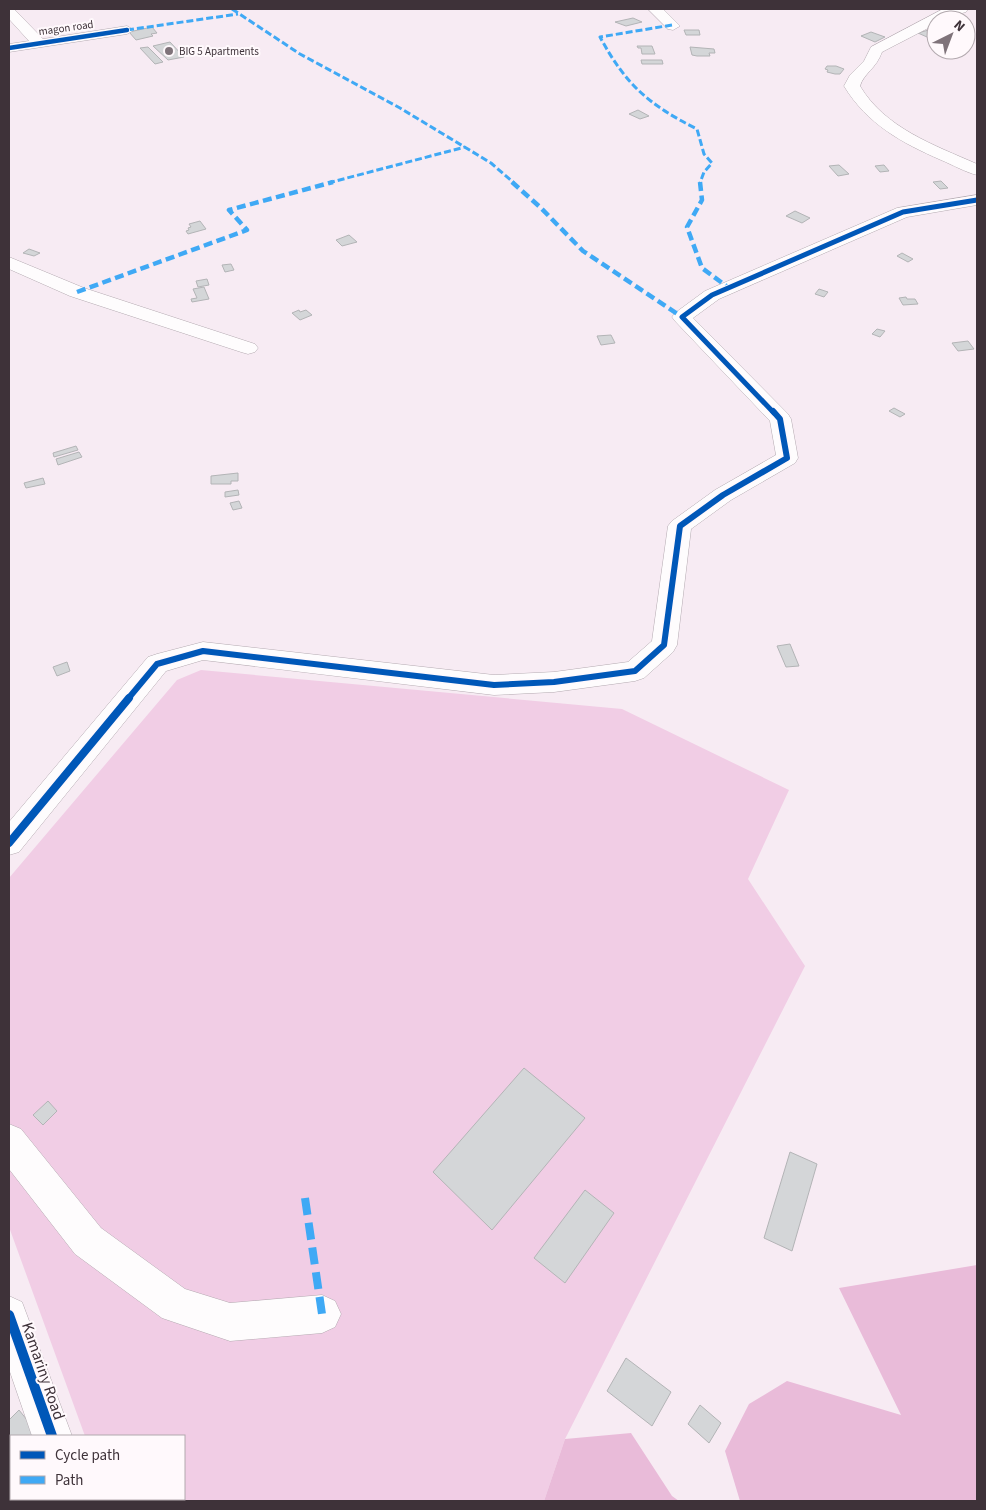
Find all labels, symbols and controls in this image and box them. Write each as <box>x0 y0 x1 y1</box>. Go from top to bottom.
north arrow <box>926 10 976 60</box>
text: N <box>949 16 969 37</box>
street label: magon road <box>38 17 94 39</box>
place label: BIG 5 Apartments <box>179 44 259 59</box>
marker: BIG 5 Apartments <box>163 45 175 57</box>
street label: Kamariny Road <box>16 1319 70 1423</box>
legend <box>10 1435 185 1500</box>
text: Cycle path <box>55 1445 120 1466</box>
text: Path <box>55 1470 83 1491</box>

